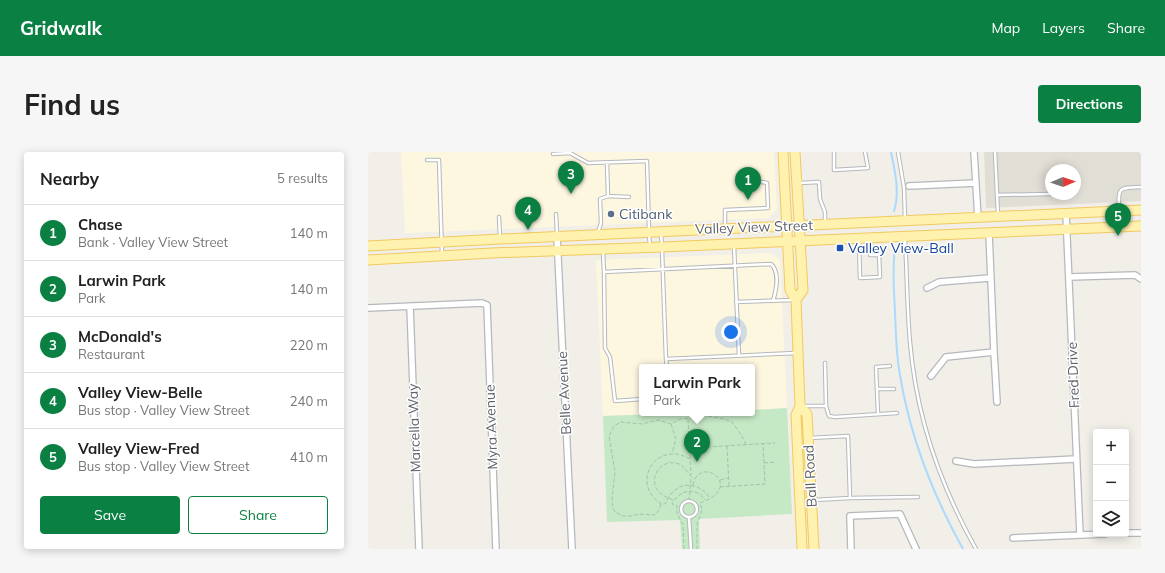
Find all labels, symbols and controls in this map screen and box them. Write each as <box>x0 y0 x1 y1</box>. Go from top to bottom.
text: Gridwalk <box>20 16 102 40</box>
text: Map <box>991 19 1020 37</box>
text: Layers <box>1042 19 1085 37</box>
text: Share <box>1107 19 1145 37</box>
button: Directions <box>1038 85 1141 123</box>
text: Find us <box>24 87 120 122</box>
pin: 3 <box>558 161 584 194</box>
north arrow <box>1045 164 1081 200</box>
pin: 1 <box>735 167 761 200</box>
text: Nearby <box>40 168 99 189</box>
text: 5 results <box>277 170 328 186</box>
pin: 4 <box>515 197 541 230</box>
pin: 5 <box>1105 203 1131 236</box>
place label: Citibank <box>619 205 673 223</box>
marker: Citibank <box>606 209 616 219</box>
text: Chase <box>78 215 122 234</box>
street label: Valley View Street <box>695 216 813 238</box>
text: 1 <box>49 225 57 241</box>
text: 140 m <box>290 225 328 241</box>
text: Bank · Valley View Street <box>78 234 228 250</box>
place label: Valley View-Ball <box>848 239 954 257</box>
marker: Valley View-Ball <box>835 243 845 253</box>
text: Larwin Park <box>78 271 165 290</box>
text: 2 <box>49 281 57 297</box>
text: 140 m <box>290 281 328 297</box>
text: Park <box>78 290 105 306</box>
your location <box>721 322 741 342</box>
text: McDonald's <box>78 327 162 346</box>
text: 3 <box>49 337 57 353</box>
text: 220 m <box>290 337 328 353</box>
street label: Fred Drive <box>1063 342 1083 408</box>
text: Restaurant <box>78 346 145 362</box>
street label: Belle Avenue <box>553 351 575 435</box>
popup <box>639 364 755 416</box>
text: Larwin Park <box>653 373 741 392</box>
text: Valley View-Belle <box>78 383 202 402</box>
street label: Marcella Way <box>403 383 425 473</box>
street label: Myra Avenue <box>481 384 501 470</box>
text: Park <box>653 392 681 408</box>
text: 4 <box>49 393 57 409</box>
text: 240 m <box>290 393 328 409</box>
text: Bus stop · Valley View Street <box>78 402 249 418</box>
pin: 2 <box>684 429 710 462</box>
map controls <box>1093 429 1129 537</box>
button: + <box>1093 429 1129 465</box>
text: Valley View-Fred <box>78 439 200 458</box>
street label: Ball Road <box>799 444 821 508</box>
text: 5 <box>49 449 57 465</box>
text: 410 m <box>290 449 328 465</box>
text: Bus stop · Valley View Street <box>78 458 249 474</box>
button: − <box>1093 465 1129 501</box>
button: Save <box>40 496 180 534</box>
button: Share <box>188 496 328 534</box>
button: layers <box>1093 501 1129 537</box>

